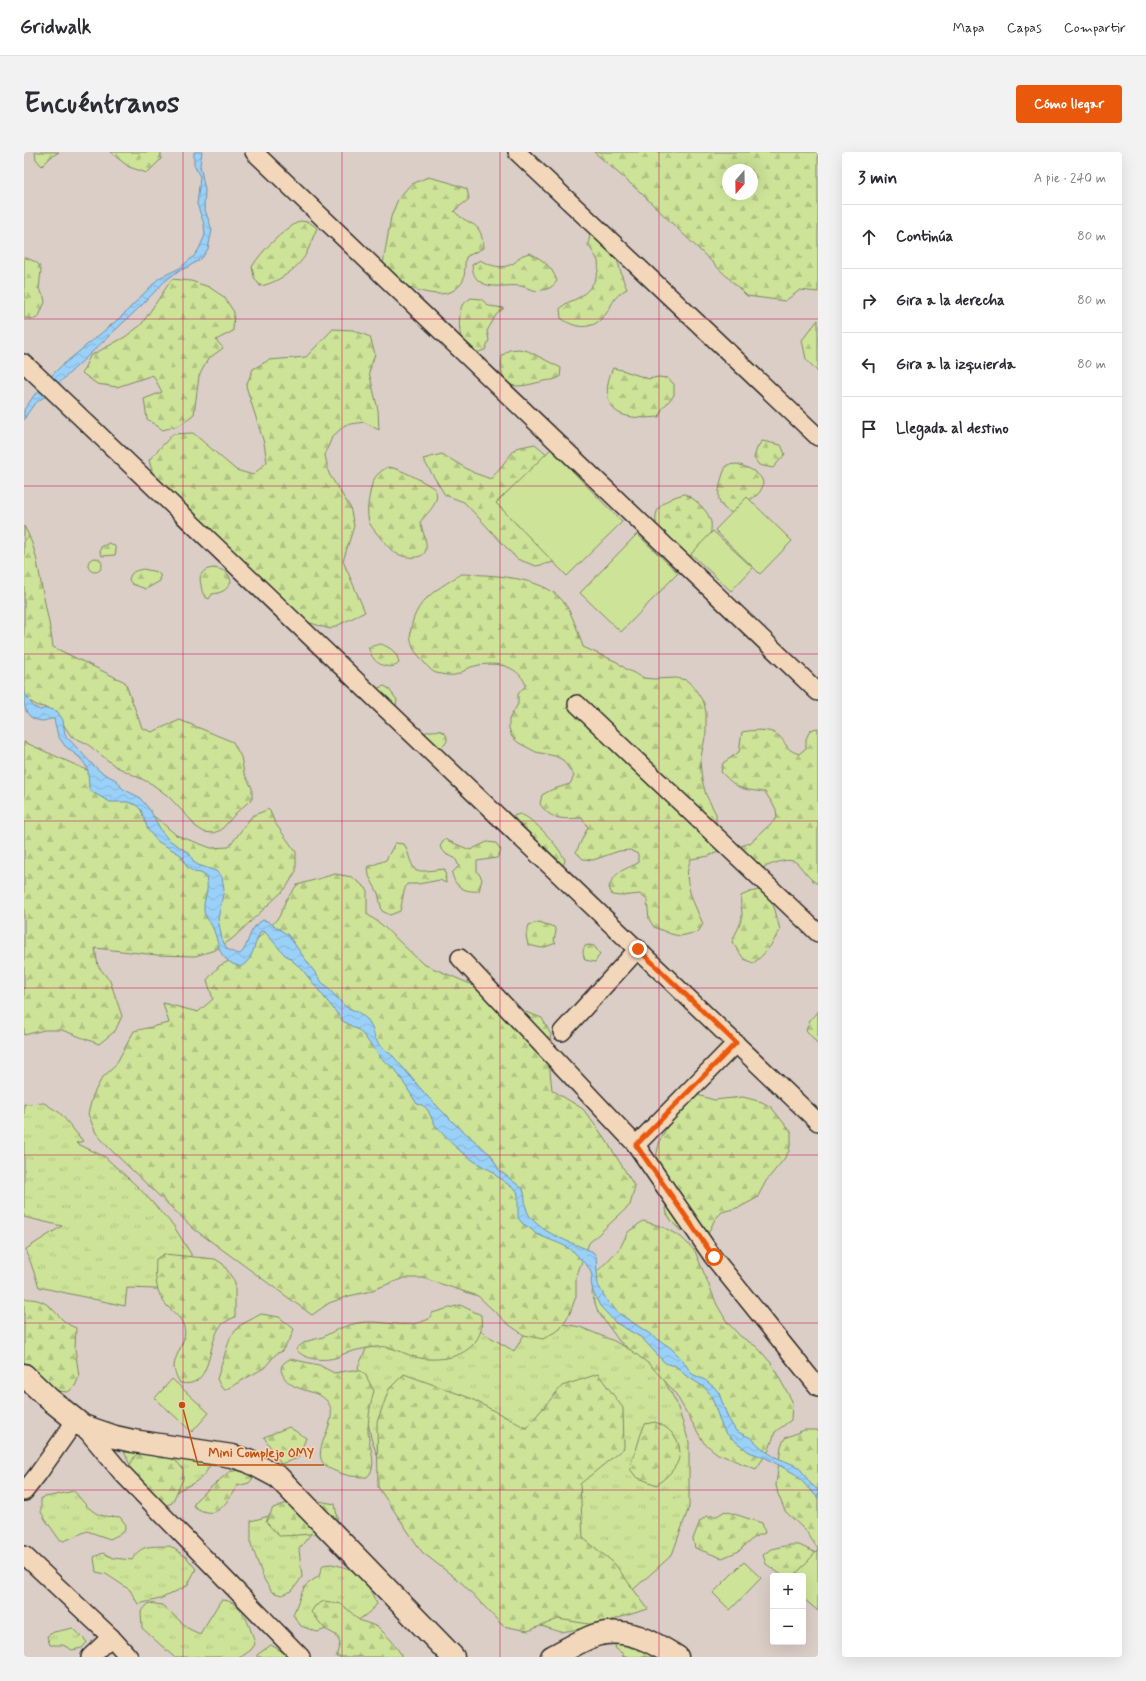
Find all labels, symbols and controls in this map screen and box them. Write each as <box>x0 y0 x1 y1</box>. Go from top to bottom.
text: Gridwalk <box>20 15 91 40</box>
text: Mapa <box>953 19 985 37</box>
text: Capas <box>1007 19 1042 37</box>
text: Compartir <box>1064 19 1126 37</box>
button: Cómo llegar <box>1016 85 1122 123</box>
text: Encuéntranos <box>24 86 180 123</box>
north arrow <box>722 164 758 200</box>
text: 3 min <box>858 167 897 189</box>
text: A pie · 240 m <box>1034 170 1106 187</box>
icon: ahead <box>858 226 880 248</box>
text: Continúa <box>896 227 953 247</box>
text: 80 m <box>1077 228 1106 245</box>
icon: right <box>858 290 880 312</box>
text: Gira a la derecha <box>896 291 1005 311</box>
text: 80 m <box>1077 292 1106 309</box>
icon: left <box>858 354 880 376</box>
text: Gira a la izquierda <box>896 355 1015 375</box>
text: 80 m <box>1077 356 1106 373</box>
icon: arrive <box>858 418 880 440</box>
text: Llegada al destino <box>896 419 1009 439</box>
route end <box>629 940 647 958</box>
route start <box>705 1248 723 1266</box>
callout: Mini Complejo OMY <box>198 1440 324 1465</box>
text: Mini Complejo OMY <box>208 1445 315 1462</box>
map controls <box>770 1573 806 1645</box>
button: + <box>770 1573 806 1609</box>
button: − <box>770 1609 806 1645</box>

